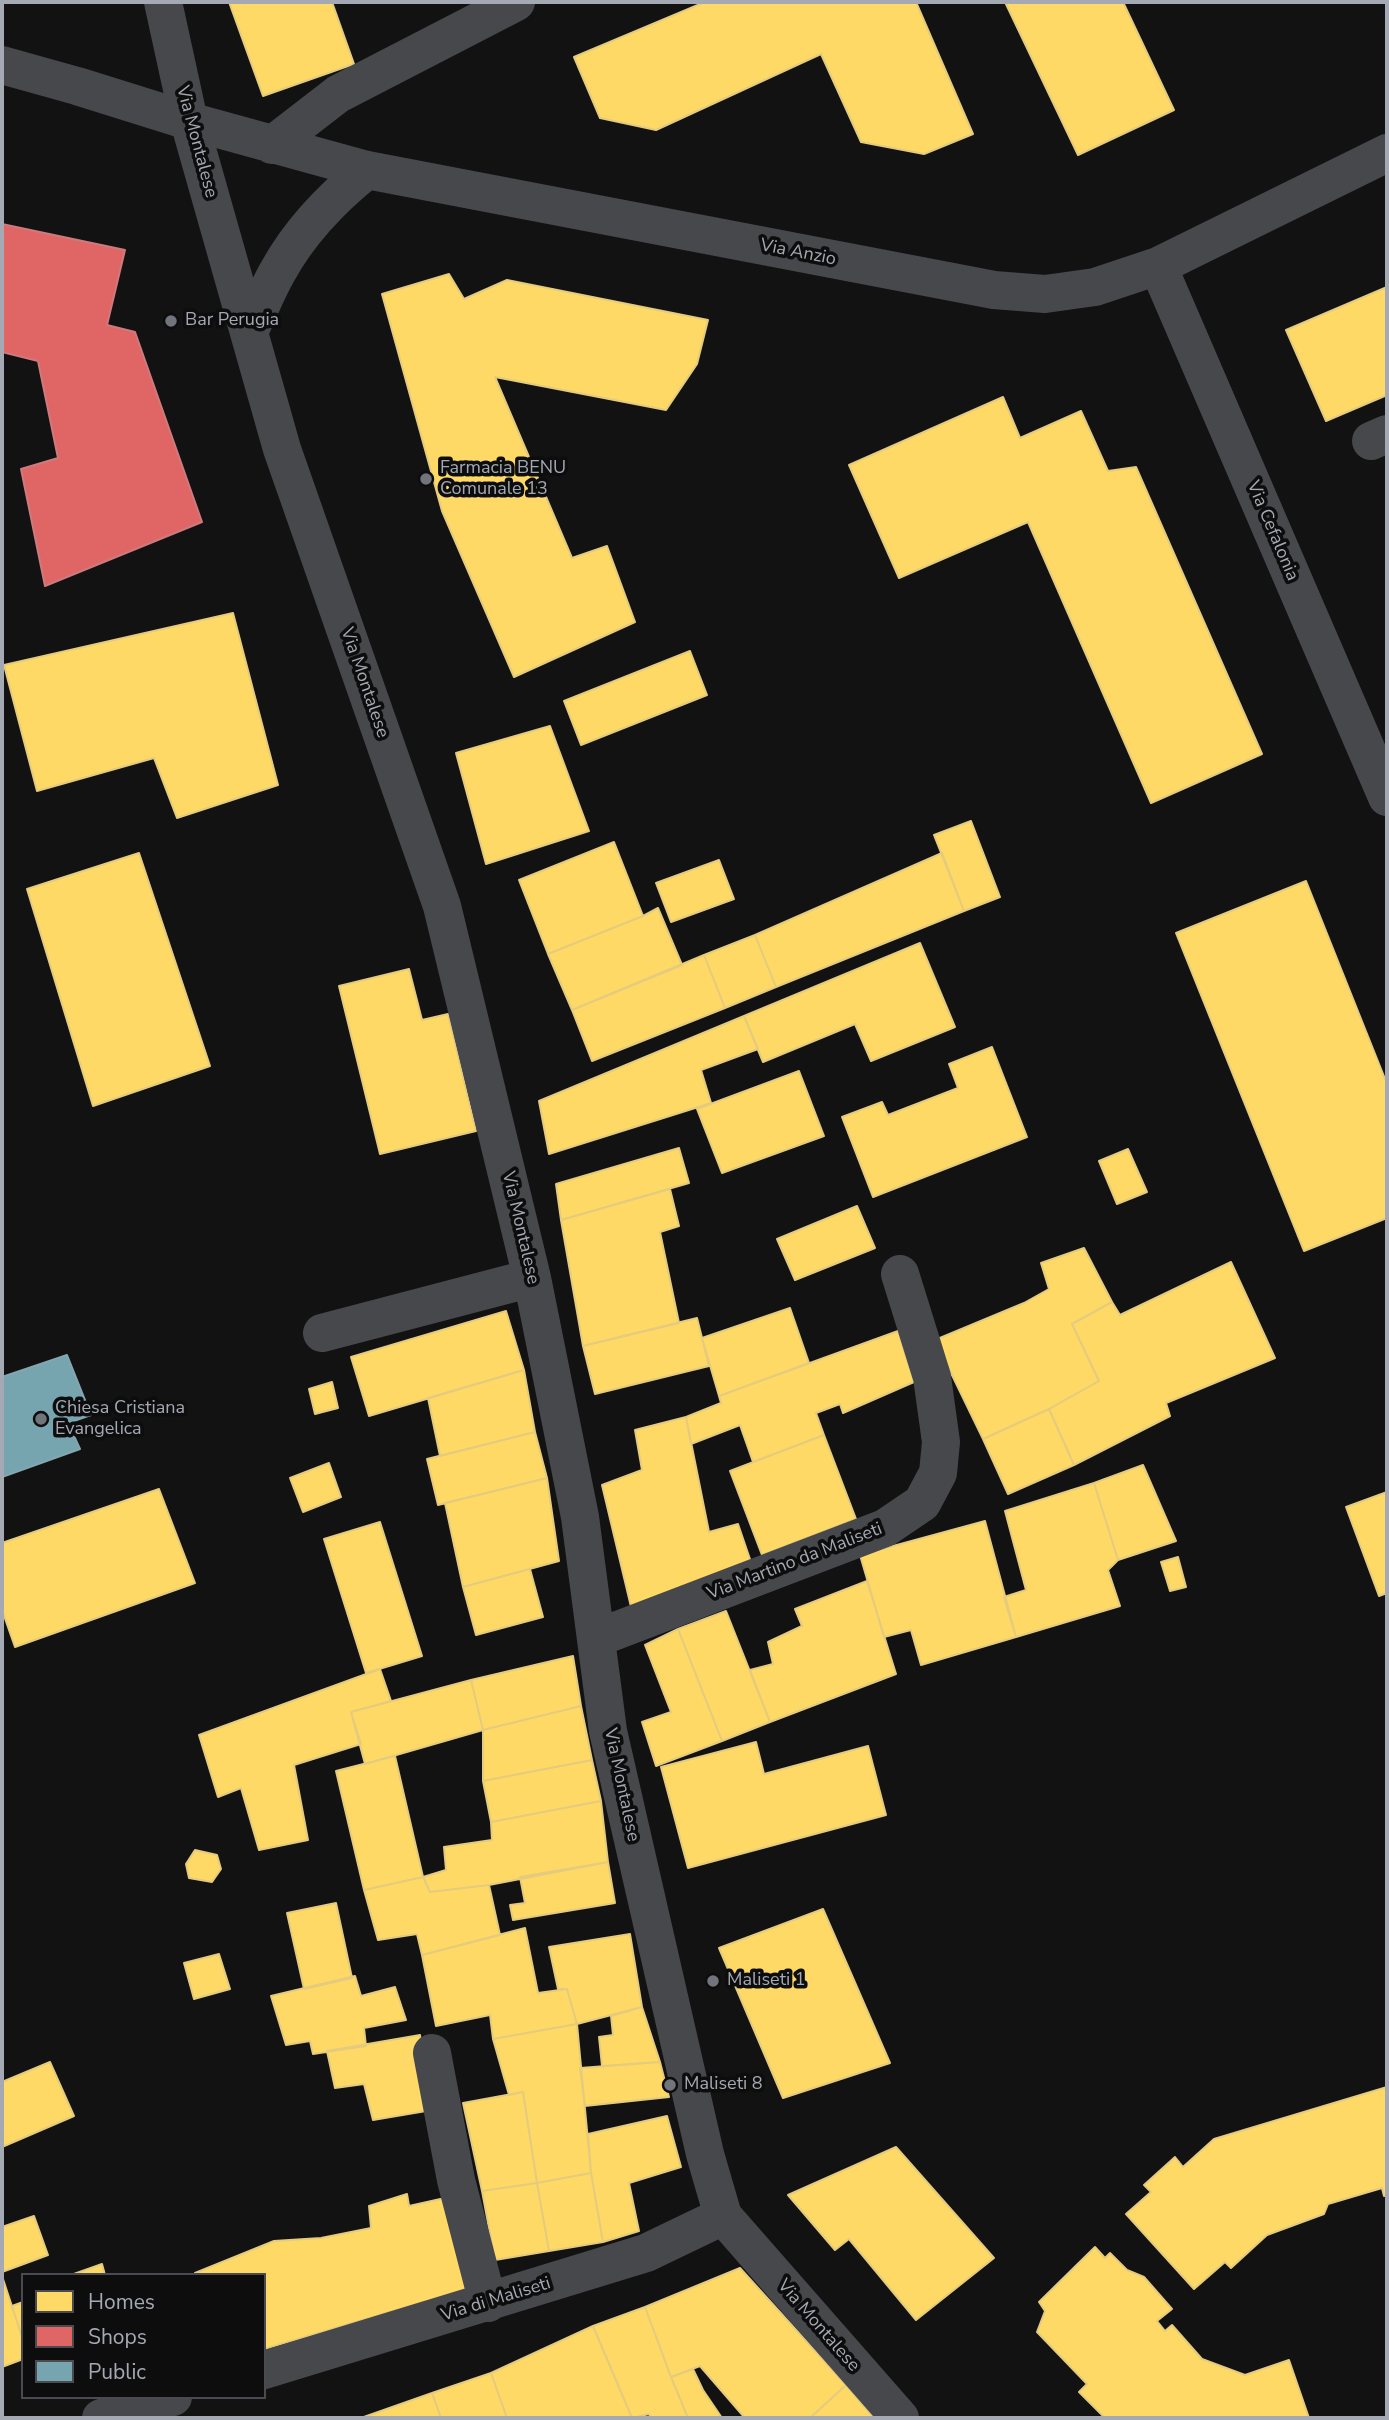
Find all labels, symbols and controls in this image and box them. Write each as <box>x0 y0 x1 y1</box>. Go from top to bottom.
street label: Via Montalese <box>171 84 221 200</box>
street label: Via Anzio <box>758 235 838 271</box>
place label: Bar Perugia <box>185 310 279 332</box>
marker: Bar Perugia <box>163 313 179 329</box>
place label: Farmacia BENU Comunale 13 <box>440 458 566 500</box>
marker: Farmacia BENU Comunale 13 <box>418 471 434 487</box>
street label: Via Cefalonia <box>1241 478 1303 584</box>
street label: Via Montalese <box>335 625 393 741</box>
street label: Via Montalese <box>497 1169 543 1287</box>
place label: Chiesa Cristiana Evangelica <box>55 1398 185 1440</box>
marker: Chiesa Cristiana Evangelica <box>33 1411 49 1427</box>
street label: Via Martino da Maliseti <box>704 1519 886 1605</box>
street label: Via Montalese <box>598 1726 644 1844</box>
place label: Maliseti 1 <box>727 1970 806 1992</box>
marker: Maliseti 1 <box>705 1973 721 1989</box>
place label: Maliseti 8 <box>684 2074 763 2096</box>
marker: Maliseti 8 <box>662 2077 678 2093</box>
legend <box>21 2273 266 2399</box>
street label: Via di Maliseti <box>439 2273 553 2327</box>
street label: Via Montalese <box>772 2275 864 2377</box>
text: Homes <box>88 2288 155 2316</box>
text: Shops <box>88 2323 147 2351</box>
text: Public <box>88 2358 146 2386</box>

